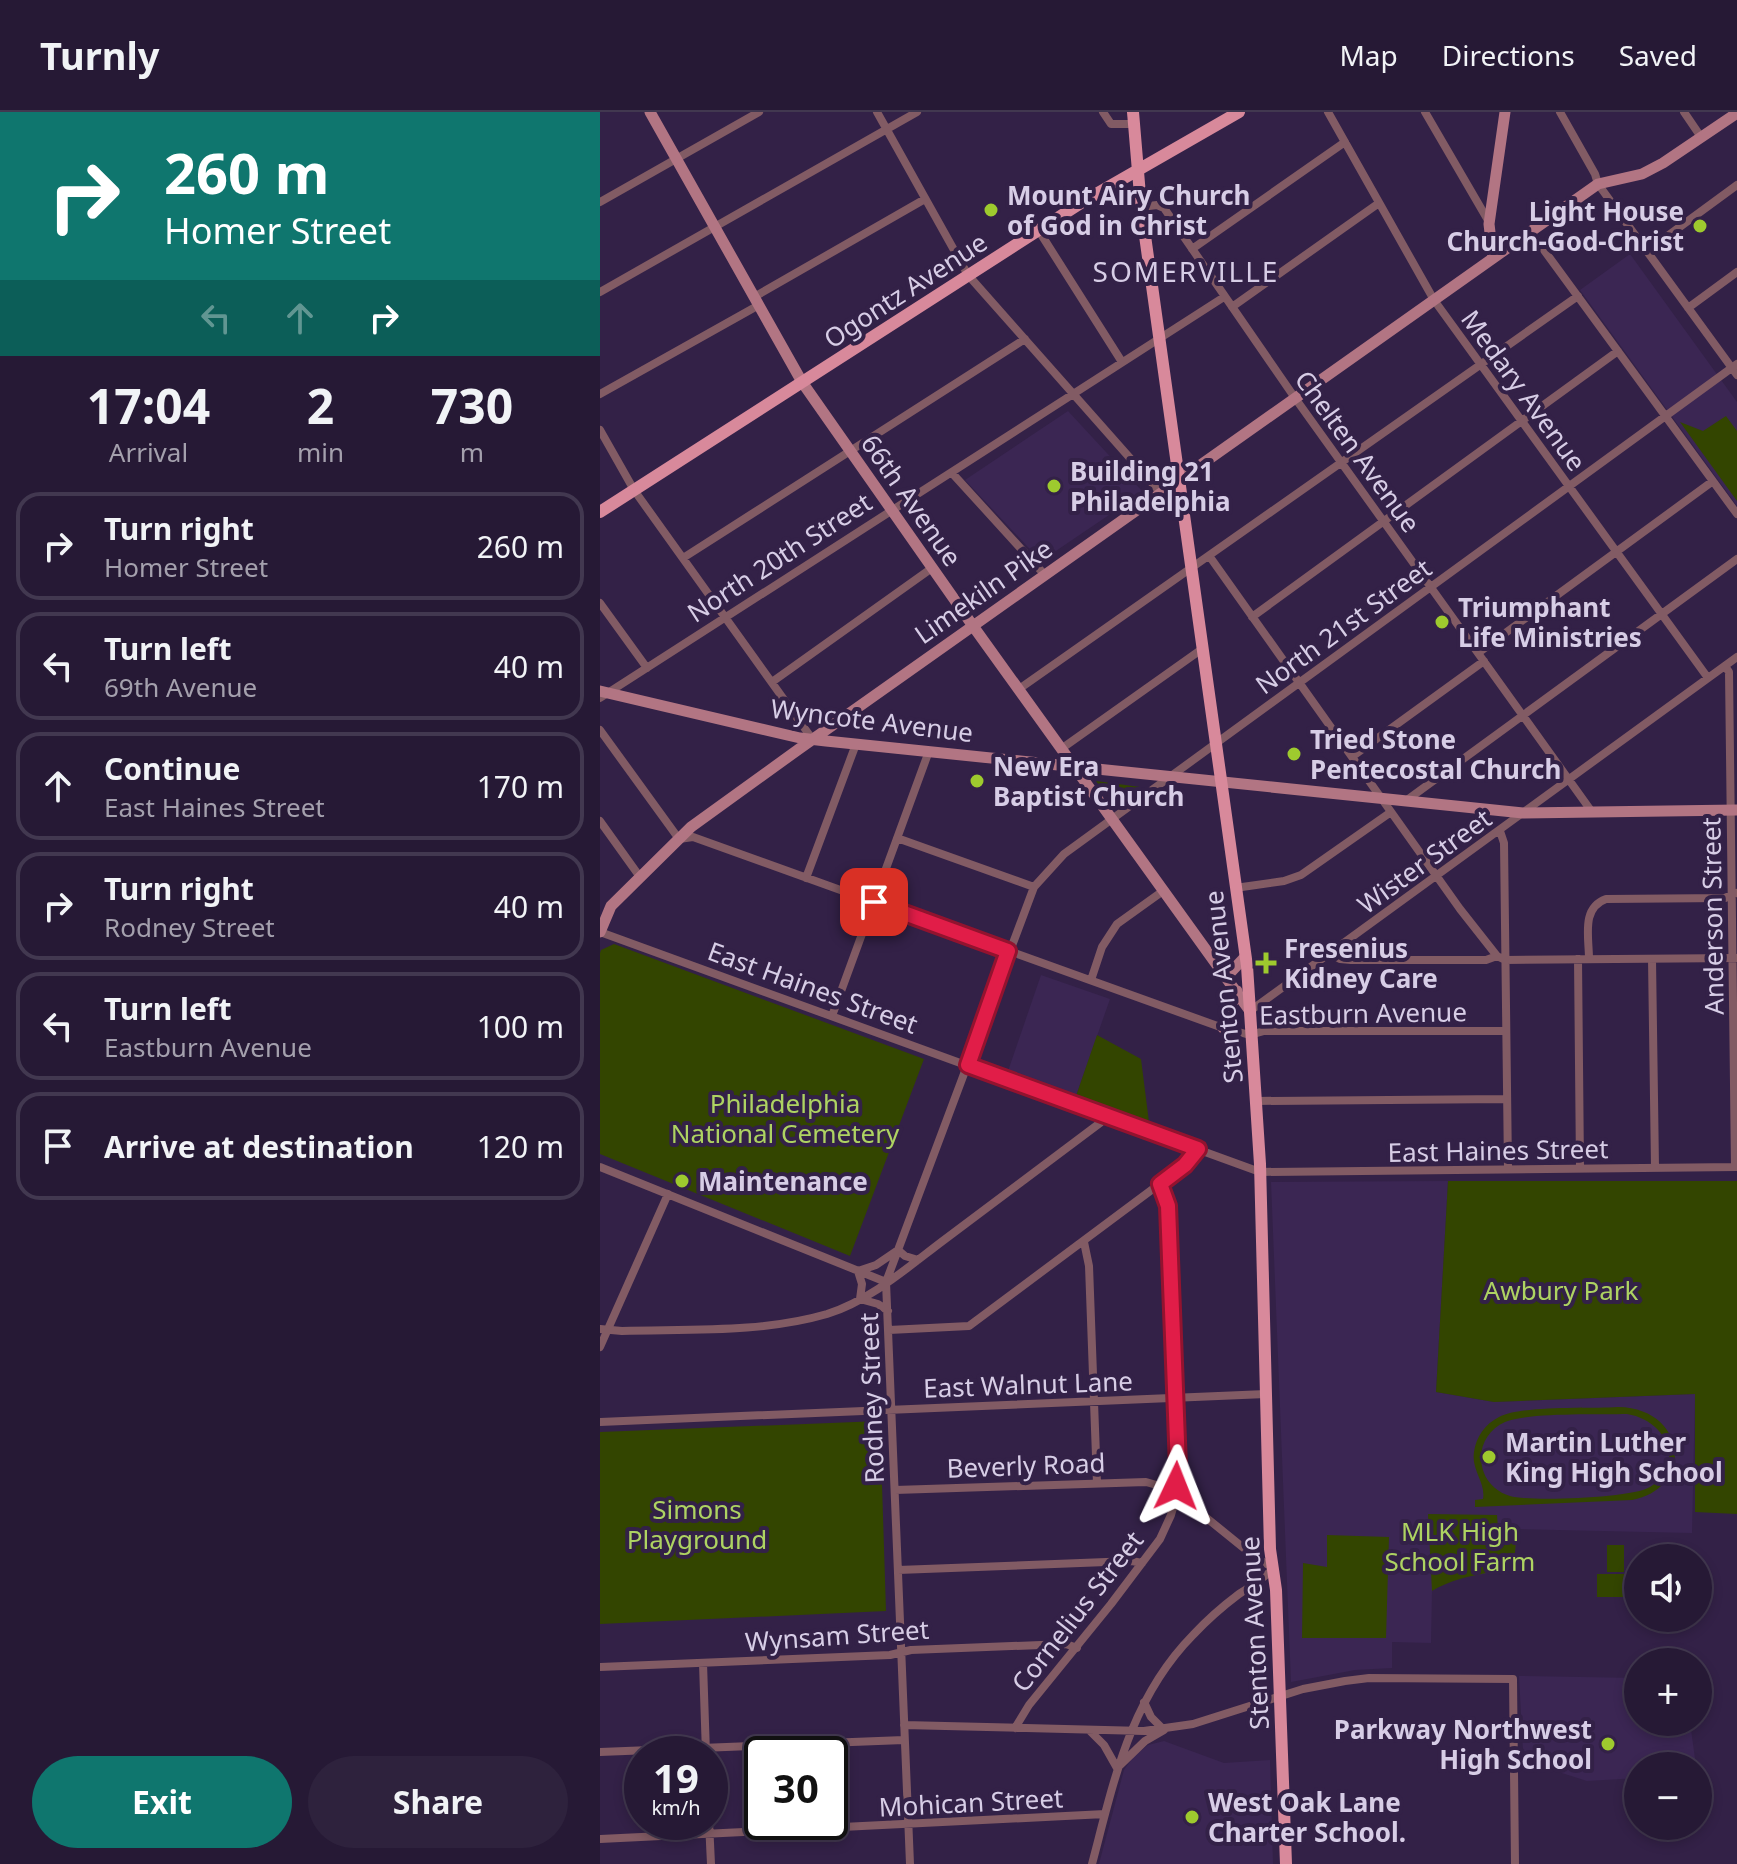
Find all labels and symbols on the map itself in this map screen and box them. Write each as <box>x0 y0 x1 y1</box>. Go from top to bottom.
place label: Mount Airy Church of God in Christ <box>1007 177 1251 243</box>
place label: Light House Church-God-Christ <box>1447 193 1684 259</box>
marker: Mount Airy Church of God in Christ <box>982 201 1000 219</box>
marker: Light House Church-God-Christ <box>1691 217 1709 235</box>
street label: Ogontz Avenue <box>816 224 994 356</box>
district label: SOMERVILLE <box>1093 252 1279 290</box>
street label: Medary Avenue <box>1453 302 1595 478</box>
street label: Chelten Avenue <box>1287 363 1429 539</box>
street label: 66th Avenue <box>853 427 971 573</box>
place label: Building 21 Philadelphia <box>1070 453 1231 519</box>
marker: Building 21 Philadelphia <box>1045 477 1063 495</box>
street label: North 20th Street <box>680 484 878 630</box>
street label: Limekiln Pike <box>907 530 1059 652</box>
street label: North 21st Street <box>1248 550 1438 702</box>
place label: Triumphant Life Ministries <box>1458 589 1642 655</box>
marker: Triumphant Life Ministries <box>1433 613 1451 631</box>
street label: Wyncote Avenue <box>769 690 975 750</box>
place label: Tried Stone Pentecostal Church <box>1310 721 1561 787</box>
marker: Tried Stone Pentecostal Church <box>1285 745 1303 763</box>
place label: New Era Baptist Church <box>993 748 1184 814</box>
marker: New Era Baptist Church <box>968 772 986 790</box>
street label: Wister Street <box>1350 800 1498 922</box>
street label: Anderson Street <box>1692 817 1732 1015</box>
pin <box>840 868 908 936</box>
street label: Stenton Avenue <box>1195 889 1251 1085</box>
place label: Fresenius Kidney Care <box>1284 930 1438 996</box>
street label: East Haines Street <box>703 932 923 1042</box>
marker: Fresenius Kidney Care <box>1255 952 1277 974</box>
street label: Eastburn Avenue <box>1259 993 1467 1033</box>
park label: Philadelphia National Cemetery <box>671 1085 900 1151</box>
street label: East Haines Street <box>1387 1130 1609 1170</box>
place label: Maintenance <box>698 1163 868 1199</box>
marker: Maintenance <box>673 1172 691 1190</box>
park label: Awbury Park <box>1484 1272 1639 1308</box>
street label: Rodney Street <box>850 1312 892 1484</box>
street label: East Walnut Lane <box>923 1362 1133 1406</box>
place label: Martin Luther King High School <box>1505 1424 1723 1490</box>
street label: Beverly Road <box>946 1444 1106 1486</box>
position arrow <box>1134 1444 1218 1528</box>
marker: Martin Luther King High School <box>1480 1448 1498 1466</box>
park label: Simons Playground <box>627 1491 767 1557</box>
park label: MLK High School Farm <box>1385 1513 1535 1579</box>
street label: Cornelius Street <box>1003 1523 1151 1699</box>
street label: Stenton Avenue <box>1231 1535 1277 1731</box>
street label: Wynsam Street <box>744 1611 930 1659</box>
place label: Parkway Northwest High School <box>1334 1711 1592 1777</box>
marker: Parkway Northwest High School <box>1599 1735 1617 1753</box>
speed limit sign: 30 <box>744 1736 848 1840</box>
street label: Mohican Street <box>878 1779 1064 1825</box>
place label: West Oak Lane Charter School. <box>1208 1784 1406 1850</box>
marker: West Oak Lane Charter School. <box>1183 1808 1201 1826</box>

